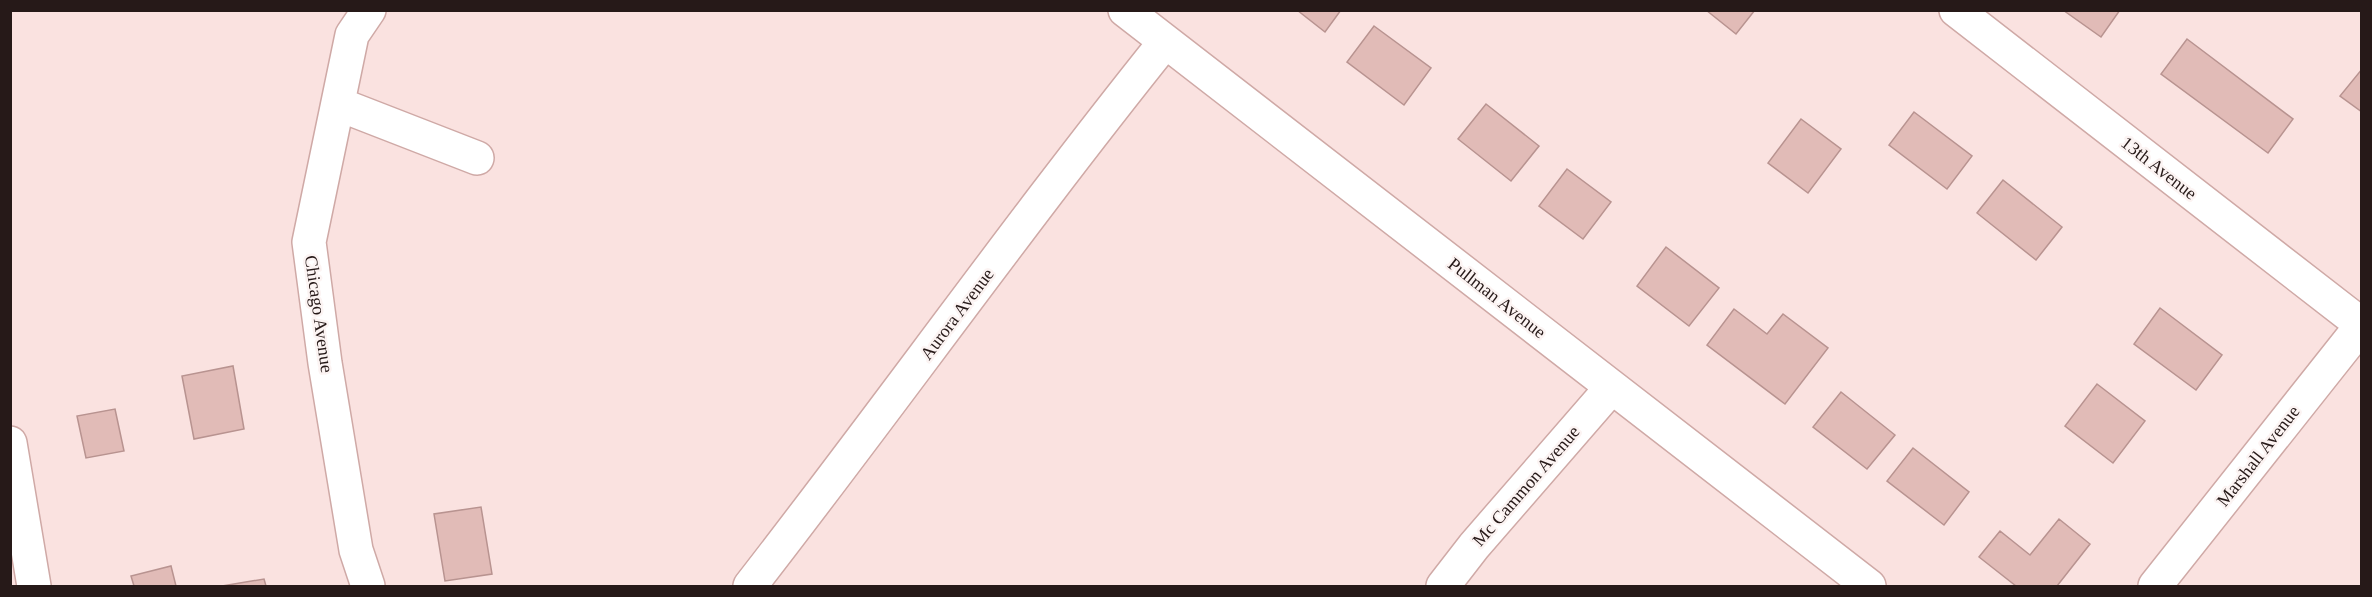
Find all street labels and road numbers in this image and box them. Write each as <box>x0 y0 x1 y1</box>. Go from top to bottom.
street label: 13th Avenue <box>2117 132 2201 204</box>
street label: Chicago Avenue <box>301 254 337 374</box>
street label: Pullman Avenue <box>1444 254 1550 342</box>
street label: Aurora Avenue <box>916 264 998 364</box>
street label: Marshall Avenue <box>2213 402 2303 510</box>
street label: Mc Cammon Avenue <box>1468 422 1584 550</box>

